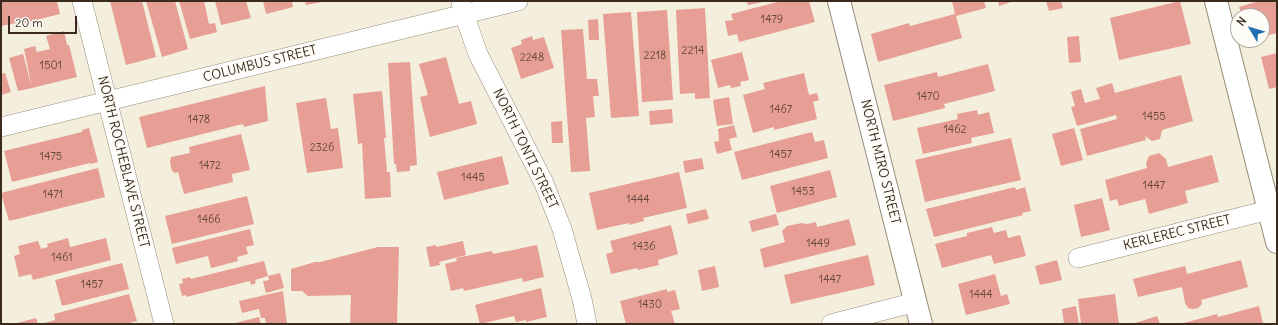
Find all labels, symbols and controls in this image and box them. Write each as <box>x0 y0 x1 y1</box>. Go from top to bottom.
scale bar <box>10 8 79 34</box>
north arrow <box>1230 8 1270 48</box>
house number: 1479 <box>761 13 783 27</box>
text: N <box>1233 14 1249 29</box>
text: 20 m <box>15 15 43 30</box>
street label: COLUMBUS STREET <box>202 42 318 86</box>
house number: 2214 <box>682 44 704 58</box>
house number: 2218 <box>644 49 666 63</box>
house number: 2248 <box>520 51 544 65</box>
house number: 1501 <box>40 59 62 73</box>
street label: NORTH ROCHEBLAVE STREET <box>94 74 152 250</box>
street label: NORTH TONTI STREET <box>489 86 561 212</box>
house number: 1470 <box>916 90 940 104</box>
street label: NORTH MIRO STREET <box>857 98 903 226</box>
house number: 1467 <box>770 103 792 117</box>
house number: 1455 <box>1142 110 1166 124</box>
house number: 1478 <box>188 113 210 127</box>
house number: 1462 <box>943 123 967 137</box>
house number: 2326 <box>310 141 334 155</box>
house number: 1457 <box>770 148 792 162</box>
house number: 1475 <box>40 150 62 164</box>
house number: 1472 <box>199 159 221 173</box>
house number: 1445 <box>461 171 485 185</box>
house number: 1447 <box>1143 179 1165 193</box>
house number: 1453 <box>791 185 815 199</box>
house number: 1471 <box>43 188 63 202</box>
house number: 1444 <box>626 193 650 207</box>
street label: KERLEREC STREET <box>1122 212 1232 254</box>
house number: 1466 <box>197 213 221 227</box>
house number: 1449 <box>806 237 830 251</box>
house number: 1436 <box>632 240 656 254</box>
house number: 1461 <box>51 251 73 265</box>
house number: 1447 <box>819 273 841 287</box>
house number: 1457 <box>81 278 103 292</box>
house number: 1444 <box>969 288 993 302</box>
house number: 1430 <box>638 298 662 312</box>

